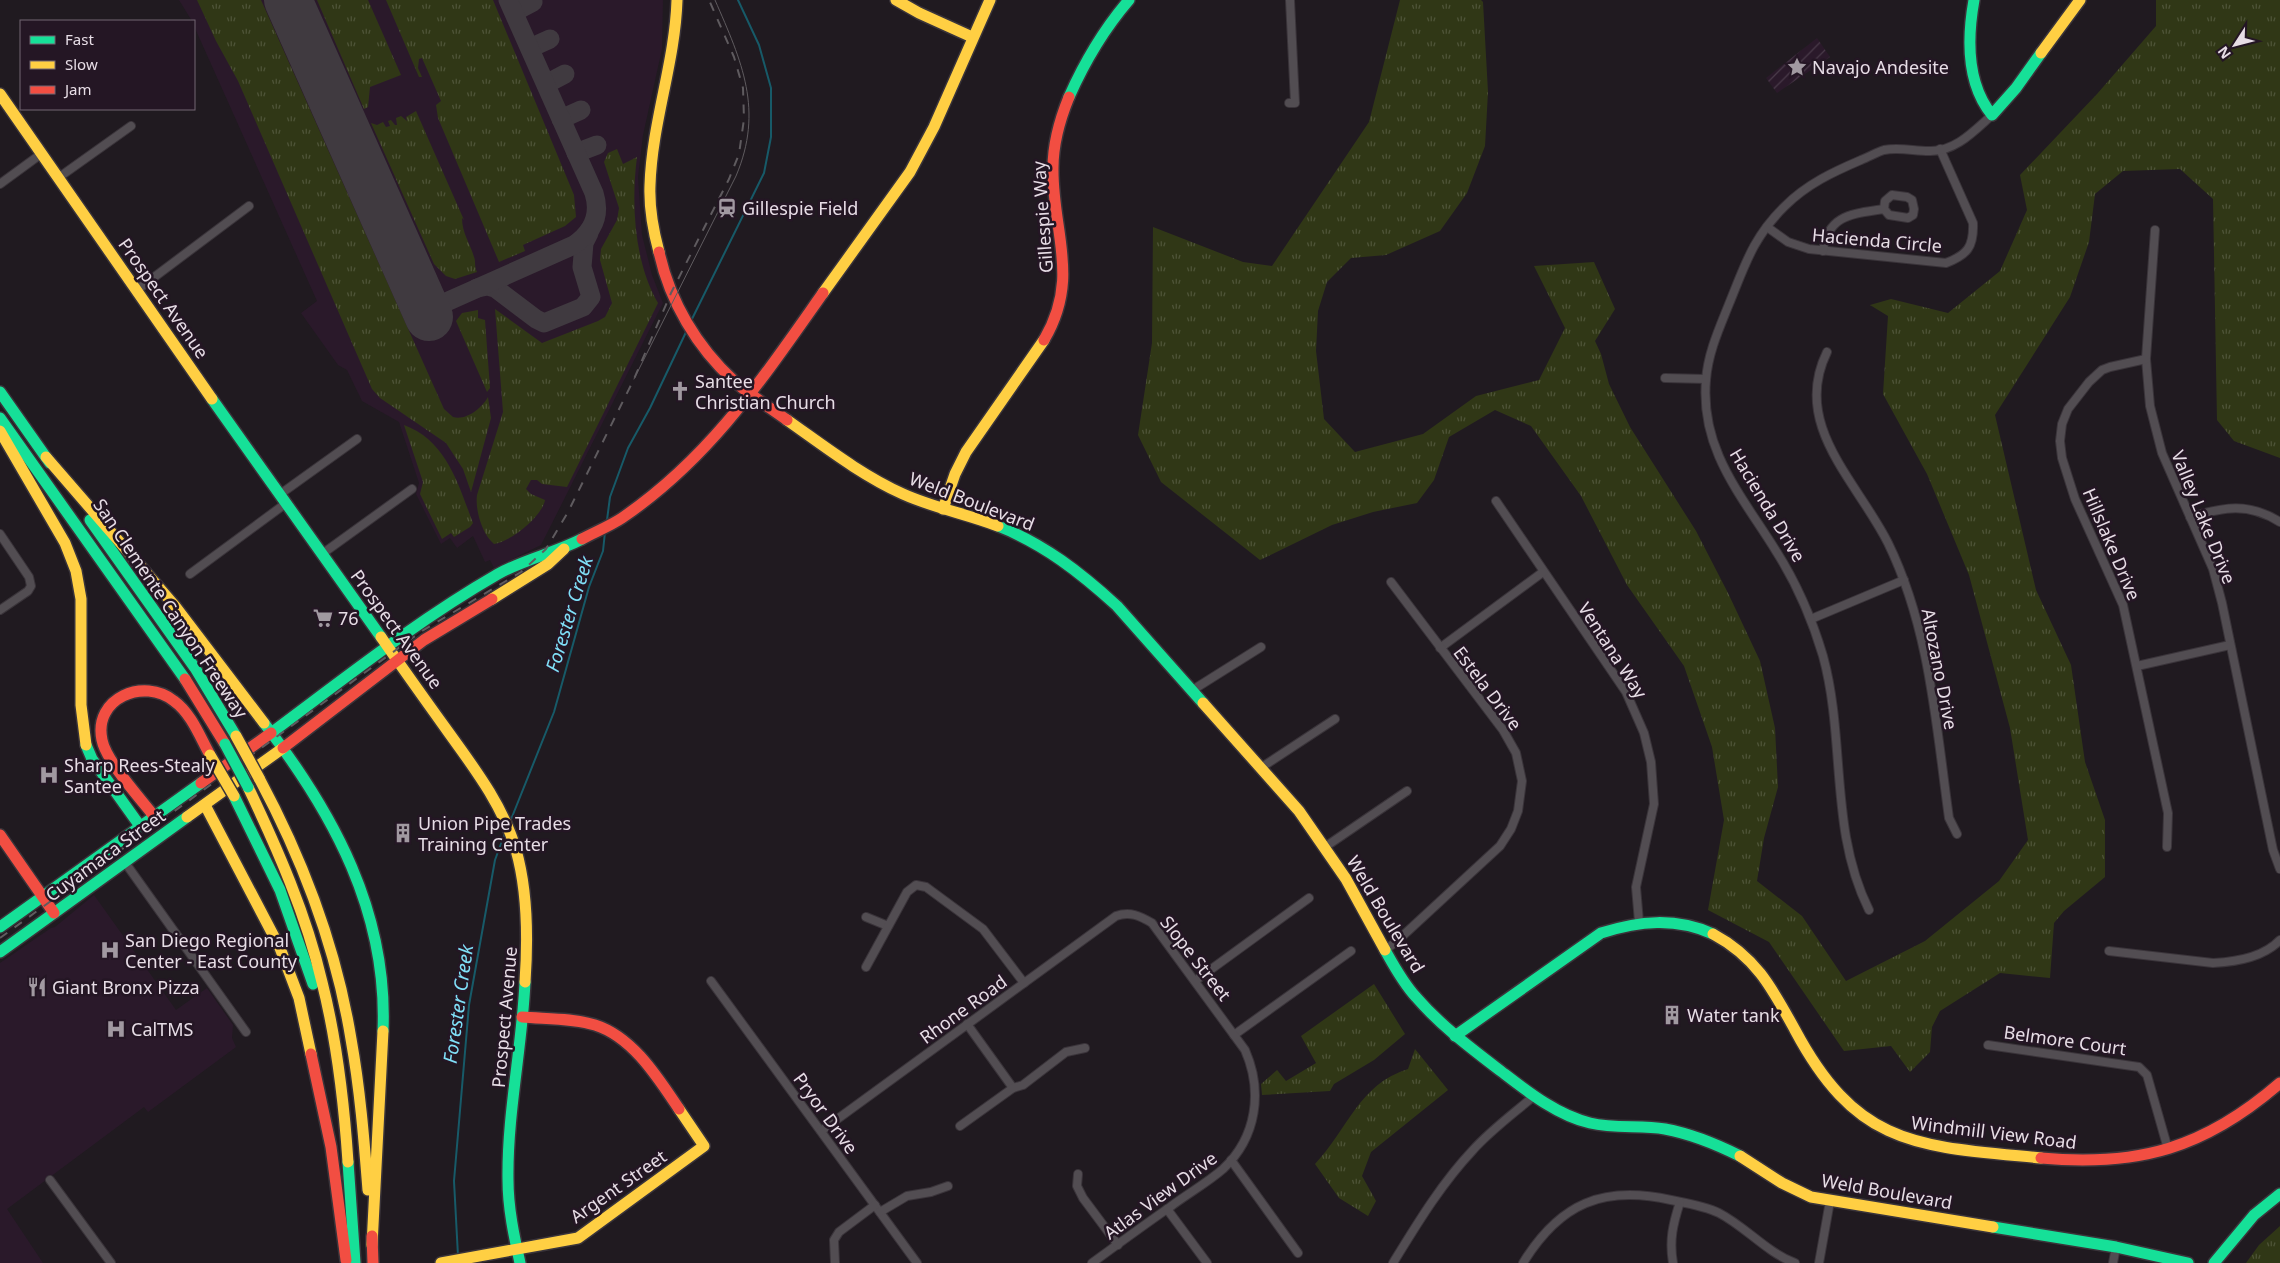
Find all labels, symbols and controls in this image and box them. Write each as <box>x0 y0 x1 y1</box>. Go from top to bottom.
legend <box>20 20 195 110</box>
north arrow <box>2210 20 2260 70</box>
text: Fast <box>65 29 94 49</box>
text: N <box>2213 43 2235 63</box>
text: Slow <box>65 54 98 74</box>
place label: Navajo Andesite <box>1812 55 1949 79</box>
place icon: Navajo Andesite <box>1786 56 1808 78</box>
text: Jam <box>63 79 92 99</box>
street label: Gillespie Way <box>1026 159 1058 274</box>
place label: Gillespie Field <box>742 196 858 220</box>
station icon: Gillespie Field <box>716 197 738 219</box>
street label: Hacienda Circle <box>1811 222 1943 258</box>
street label: Prospect Avenue <box>114 233 214 363</box>
place label: Santee Christian Church <box>695 369 836 414</box>
church icon: Santee Christian Church <box>669 380 691 402</box>
street label: Hacienda Drive <box>1725 444 1811 566</box>
street label: Valley Lake Drive <box>2166 447 2242 587</box>
street label: Weld Boulevard <box>906 466 1038 536</box>
street label: Hillslake Drive <box>2078 484 2146 604</box>
street label: San Clemente Canyon Freeway <box>88 494 254 723</box>
water label: Forester Creek <box>539 552 599 675</box>
street label: Prospect Avenue <box>346 565 448 693</box>
street label: Ventana Way <box>1573 597 1653 703</box>
place label: 76 <box>338 606 359 630</box>
street label: Altozano Drive <box>1916 606 1964 732</box>
supermarket icon: 76 <box>312 607 334 629</box>
street label: Estela Drive <box>1449 641 1527 735</box>
place label: Sharp Rees-Stealy Santee <box>64 753 215 798</box>
hospital icon: Sharp Rees-Stealy Santee <box>38 764 60 786</box>
street label: Cuyamaca Street <box>40 803 170 907</box>
place label: Union Pipe Trades Training Center <box>418 811 571 856</box>
building icon: Union Pipe Trades Training Center <box>392 822 414 844</box>
street label: Weld Boulevard <box>1342 851 1430 977</box>
street label: Slope Street <box>1155 911 1237 1006</box>
place label: San Diego Regional Center - East County <box>125 928 298 973</box>
hospital icon: San Diego Regional Center - East County <box>99 939 121 961</box>
water label: Forester Creek <box>437 942 479 1065</box>
street label: Prospect Avenue <box>486 945 522 1089</box>
street label: Rhone Road <box>915 969 1011 1049</box>
place label: Giant Bronx Pizza <box>52 975 200 999</box>
restaurant icon: Giant Bronx Pizza <box>26 976 48 998</box>
place label: Water tank <box>1687 1003 1780 1027</box>
building icon: Water tank <box>1661 1004 1683 1026</box>
place label: CalTMS <box>131 1017 193 1041</box>
hospital icon: CalTMS <box>105 1018 127 1040</box>
street label: Belmore Court <box>2002 1020 2128 1061</box>
street label: Pryor Drive <box>788 1068 864 1158</box>
street label: Windmill View Road <box>1910 1110 2078 1154</box>
street label: Argent Street <box>565 1144 671 1228</box>
street label: Atlas View Drive <box>1098 1146 1222 1244</box>
street label: Weld Boulevard <box>1820 1168 1954 1214</box>

